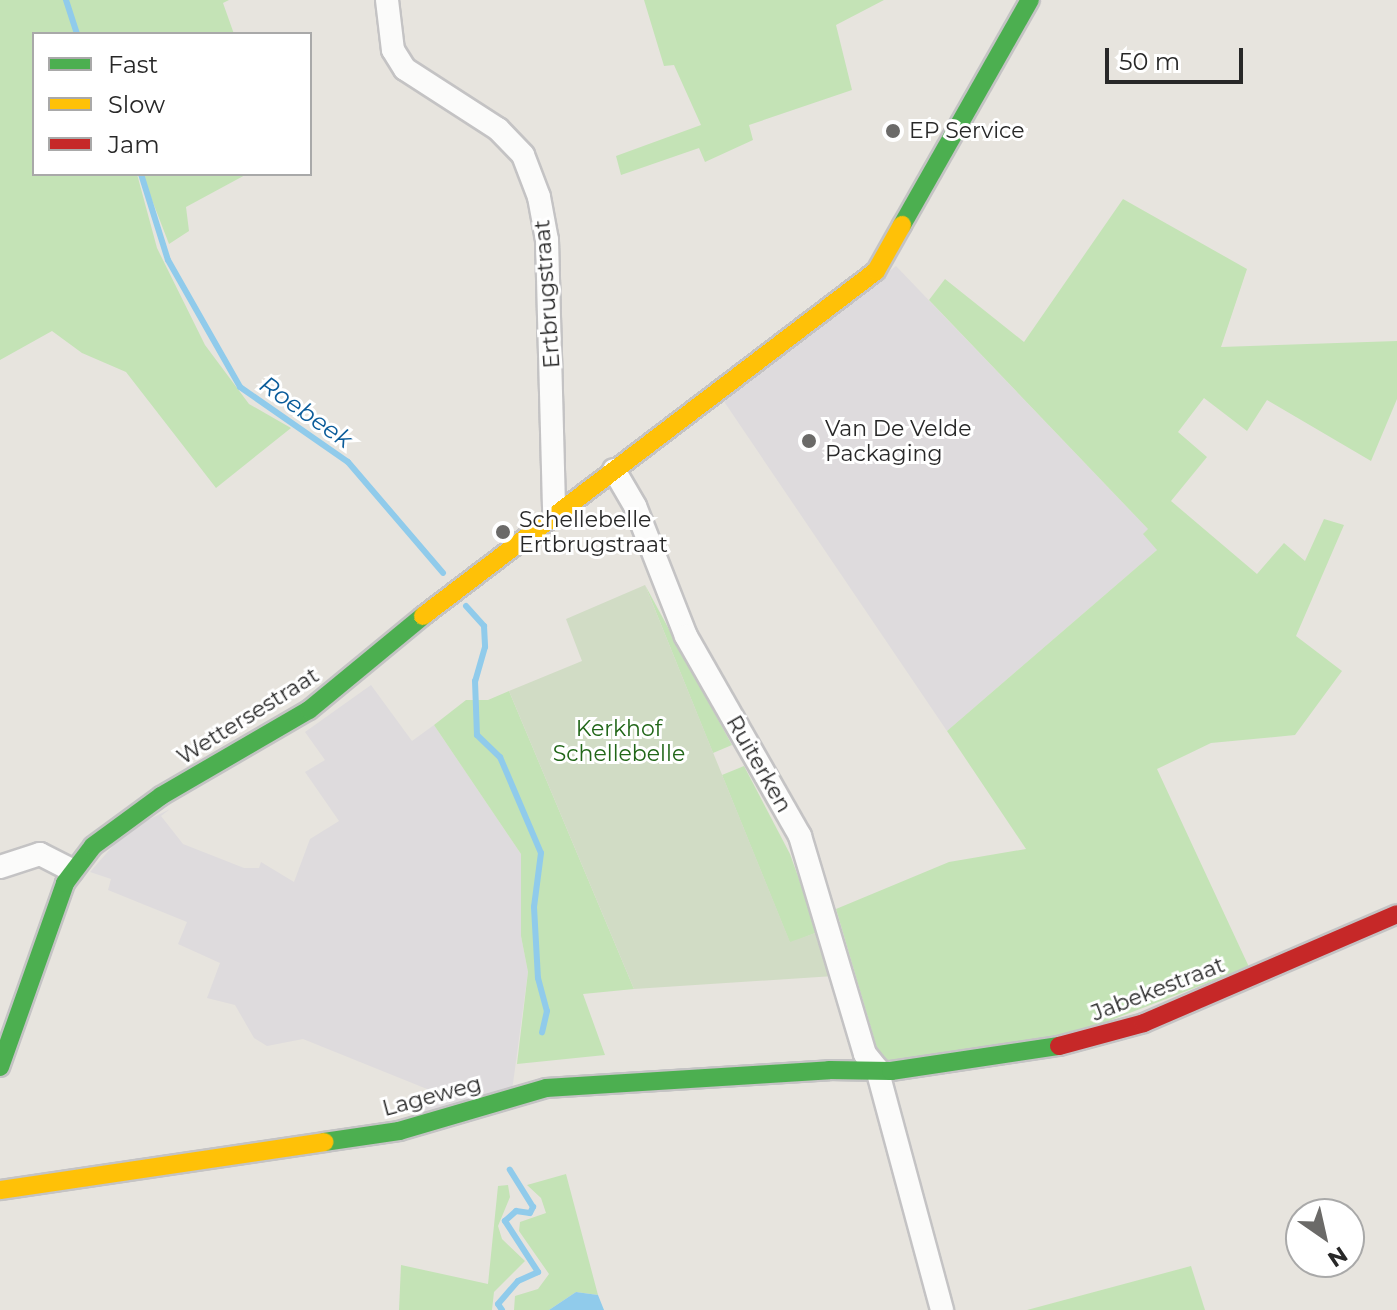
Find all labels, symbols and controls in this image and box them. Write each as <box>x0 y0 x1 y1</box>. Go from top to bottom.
legend <box>32 32 312 176</box>
scale bar <box>1109 32 1247 82</box>
text: 50 m <box>1119 47 1180 76</box>
text: Fast <box>108 50 158 79</box>
text: Slow <box>108 90 165 119</box>
place label: EP Service <box>909 118 1025 144</box>
marker: EP Service <box>884 122 902 140</box>
text: Jam <box>108 130 160 159</box>
street label: Ertbrugstraat <box>529 219 565 369</box>
water label: Roebeek <box>254 370 358 454</box>
place label: Van De Velde Packaging <box>825 415 972 466</box>
marker: Van De Velde Packaging <box>800 432 818 450</box>
place label: Schellebelle Ertbrugstraat <box>519 506 668 558</box>
marker: Schellebelle Ertbrugstraat <box>494 523 512 541</box>
street label: Wettersestraat <box>172 662 324 770</box>
street label: Ruiterken <box>721 711 797 817</box>
park label: Kerkhof Schellebelle <box>553 715 685 766</box>
street label: Jabekestraat <box>1088 951 1228 1027</box>
street label: Lageweg <box>380 1070 484 1122</box>
north arrow <box>1285 1198 1365 1278</box>
text: N <box>1323 1240 1353 1273</box>

